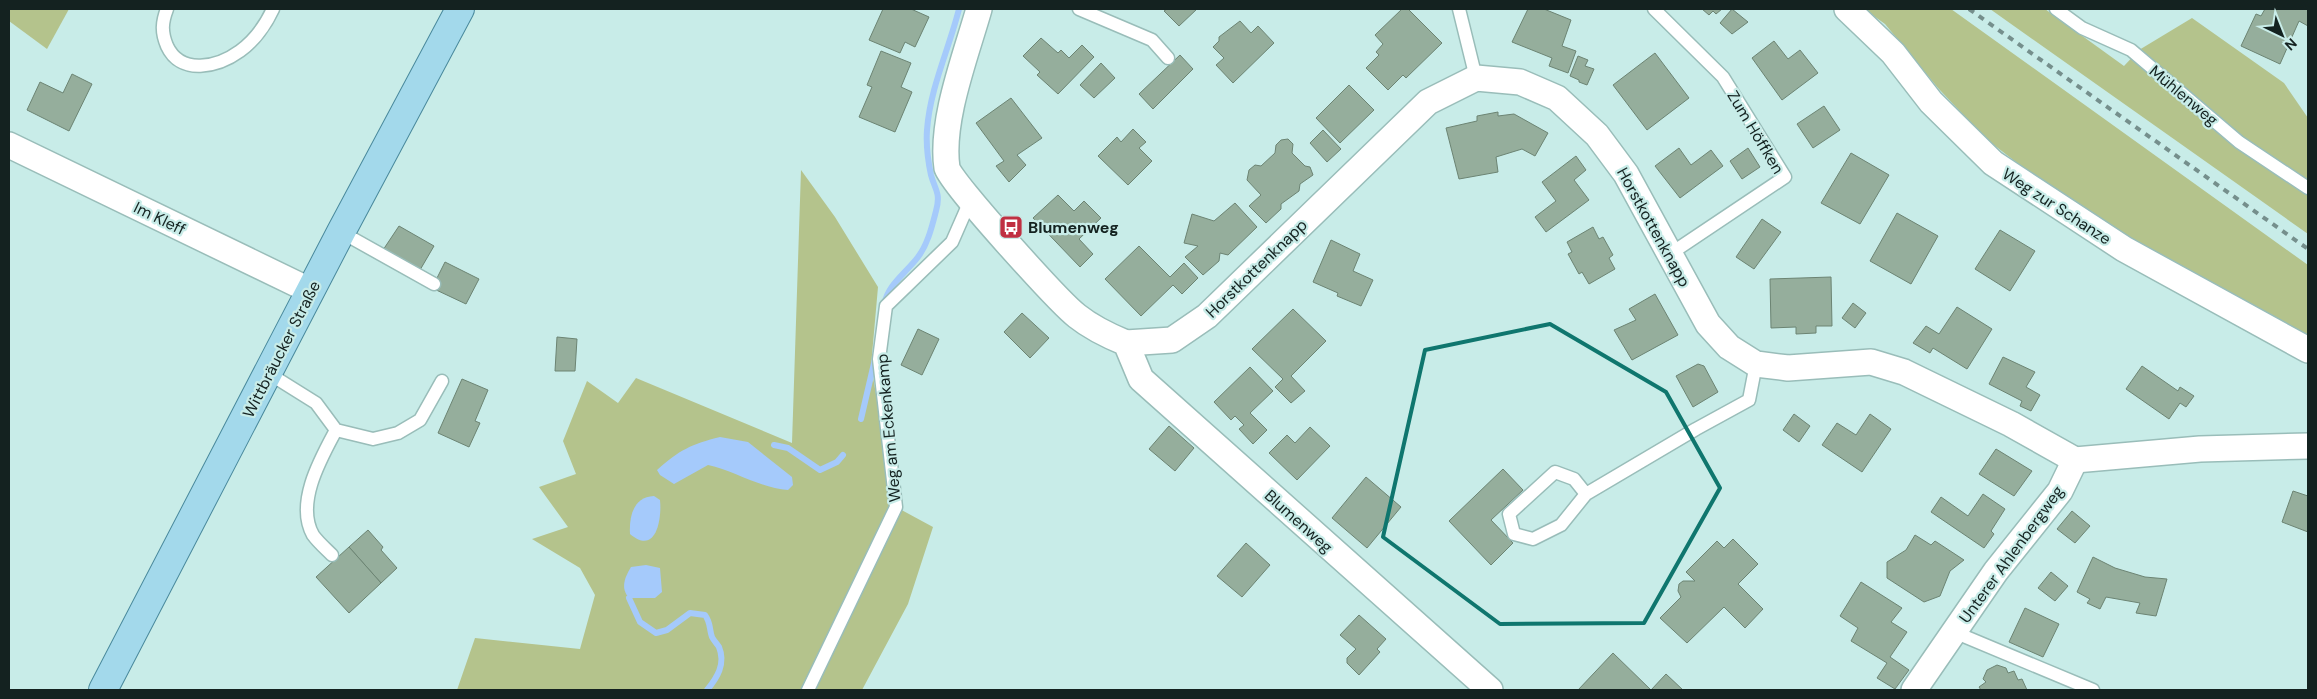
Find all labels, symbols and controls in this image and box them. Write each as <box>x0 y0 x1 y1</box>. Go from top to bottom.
north arrow <box>2257 10 2307 60</box>
text: N <box>2281 34 2301 55</box>
street label: Mühlenweg <box>2145 60 2222 130</box>
street label: Zum Höffken <box>1723 87 1789 178</box>
street label: Weg zur Schanze <box>1998 163 2115 249</box>
street label: Horstkottenknapp <box>1612 164 1695 291</box>
street label: Im Kleff <box>130 197 189 240</box>
bus stop icon: Blumenweg <box>998 214 1024 240</box>
street label: Horstkottenknapp <box>1201 214 1312 322</box>
place label: Blumenweg <box>1028 217 1119 238</box>
street label: Wittbräucker Straße <box>238 277 325 421</box>
street label: Weg am Eckenkamp <box>872 353 905 503</box>
street label: Unterer Ahlenbergweg <box>1954 481 2068 627</box>
street label: Blumenweg <box>1260 485 1337 558</box>

